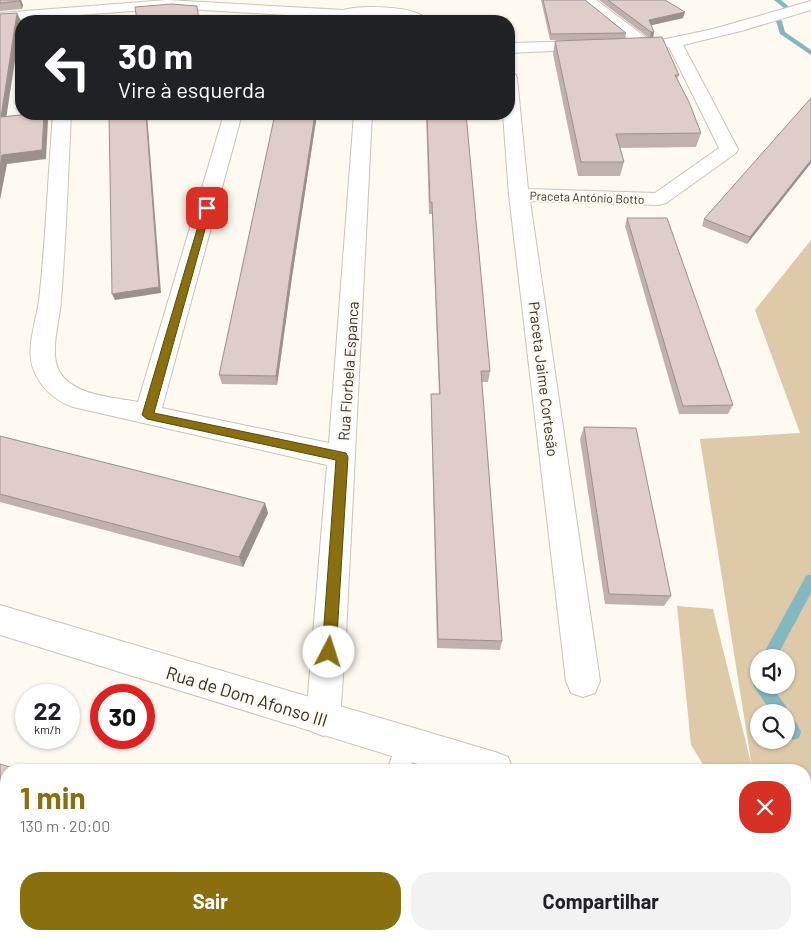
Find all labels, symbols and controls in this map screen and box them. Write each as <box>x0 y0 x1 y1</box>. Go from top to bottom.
text: 30 m <box>118 34 193 76</box>
icon: left <box>35 35 100 100</box>
text: Vire à esquerda <box>118 76 265 102</box>
pin <box>186 187 228 229</box>
street label: Praceta António Botto <box>529 188 645 206</box>
icon: arrive <box>193 194 221 222</box>
street label: Praceta Jaime Cortesão <box>526 300 562 458</box>
street label: Rua Florbela Espanca <box>334 301 362 441</box>
position arrow <box>302 625 354 677</box>
map controls <box>750 649 795 749</box>
button: sound <box>750 649 795 694</box>
street label: Rua de Dom Afonso III <box>164 661 330 731</box>
speed limit sign: 30 <box>90 684 155 749</box>
text: 22 <box>33 695 62 725</box>
button: search <box>750 704 795 749</box>
text: km/h <box>34 722 61 736</box>
text: 1 min <box>20 779 86 815</box>
button: close <box>739 781 791 833</box>
text: 130 m · 20:00 <box>20 816 110 835</box>
button: Sair <box>20 872 401 930</box>
button: Compartilhar <box>411 872 791 930</box>

